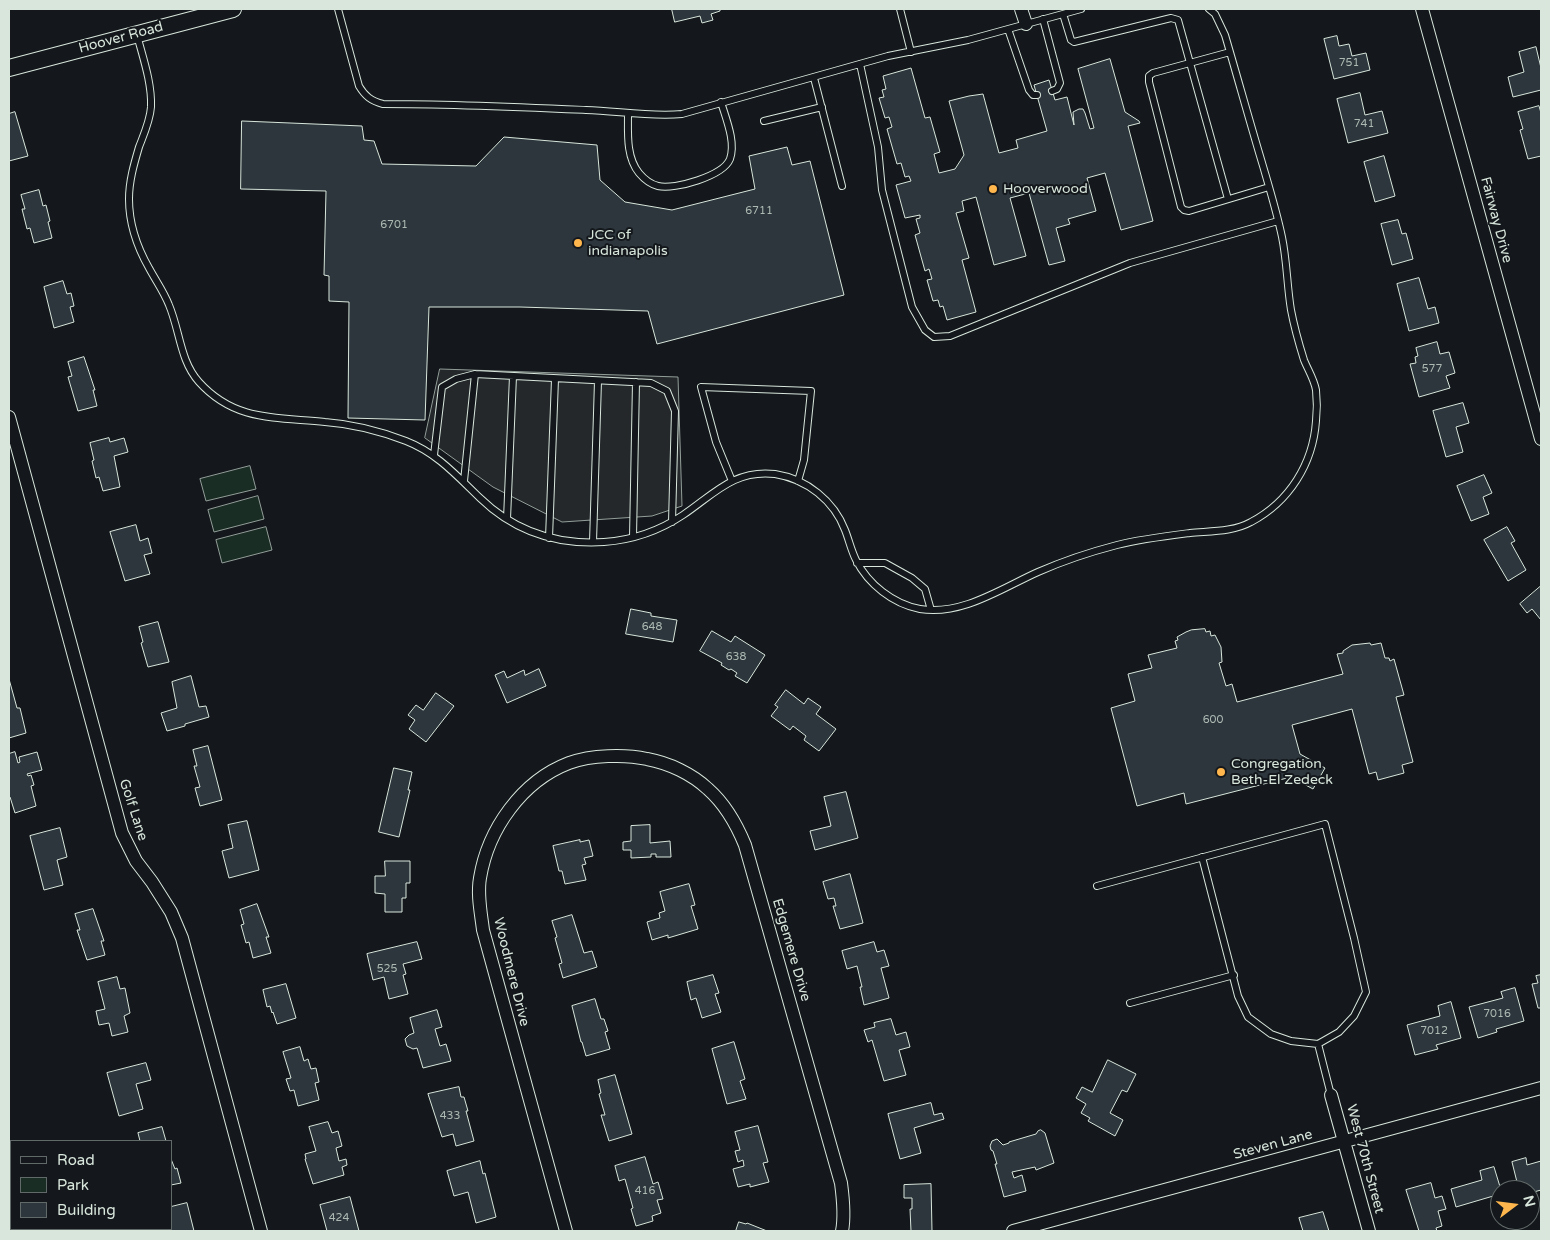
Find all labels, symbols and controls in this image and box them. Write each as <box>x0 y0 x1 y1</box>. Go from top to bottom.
street label: Hoover Road <box>77 19 165 57</box>
house number: 751 <box>1339 56 1359 70</box>
house number: 741 <box>1354 117 1374 131</box>
street label: Fairway Drive <box>1476 175 1516 265</box>
place label: Hooverwood <box>1003 181 1088 197</box>
marker: Hooverwood <box>987 183 999 195</box>
house number: 6711 <box>745 204 773 218</box>
house number: 6701 <box>380 218 408 232</box>
place label: JCC of indianapolis <box>588 227 668 260</box>
marker: JCC of indianapolis <box>572 237 584 249</box>
house number: 577 <box>1422 362 1442 376</box>
house number: 648 <box>642 620 662 634</box>
house number: 638 <box>726 650 746 664</box>
house number: 600 <box>1203 713 1223 727</box>
place label: Congregation Beth-El Zedeck <box>1231 756 1333 789</box>
marker: Congregation Beth-El Zedeck <box>1215 766 1227 778</box>
street label: Golf Lane <box>115 777 151 843</box>
street label: Edgemere Drive <box>768 897 814 1003</box>
street label: Woodmere Drive <box>489 916 533 1028</box>
house number: 525 <box>377 962 397 976</box>
house number: 7016 <box>1483 1007 1511 1021</box>
house number: 7012 <box>1420 1024 1448 1038</box>
street label: West 70th Street <box>1342 1103 1388 1215</box>
house number: 433 <box>440 1109 460 1123</box>
street label: Steven Lane <box>1232 1126 1314 1164</box>
legend <box>10 1140 172 1230</box>
text: Road <box>57 1151 95 1169</box>
text: Park <box>57 1176 89 1194</box>
north arrow <box>1490 1180 1540 1230</box>
house number: 416 <box>635 1184 655 1198</box>
text: N <box>1519 1194 1539 1209</box>
text: Building <box>57 1201 116 1219</box>
house number: 424 <box>329 1211 349 1225</box>

